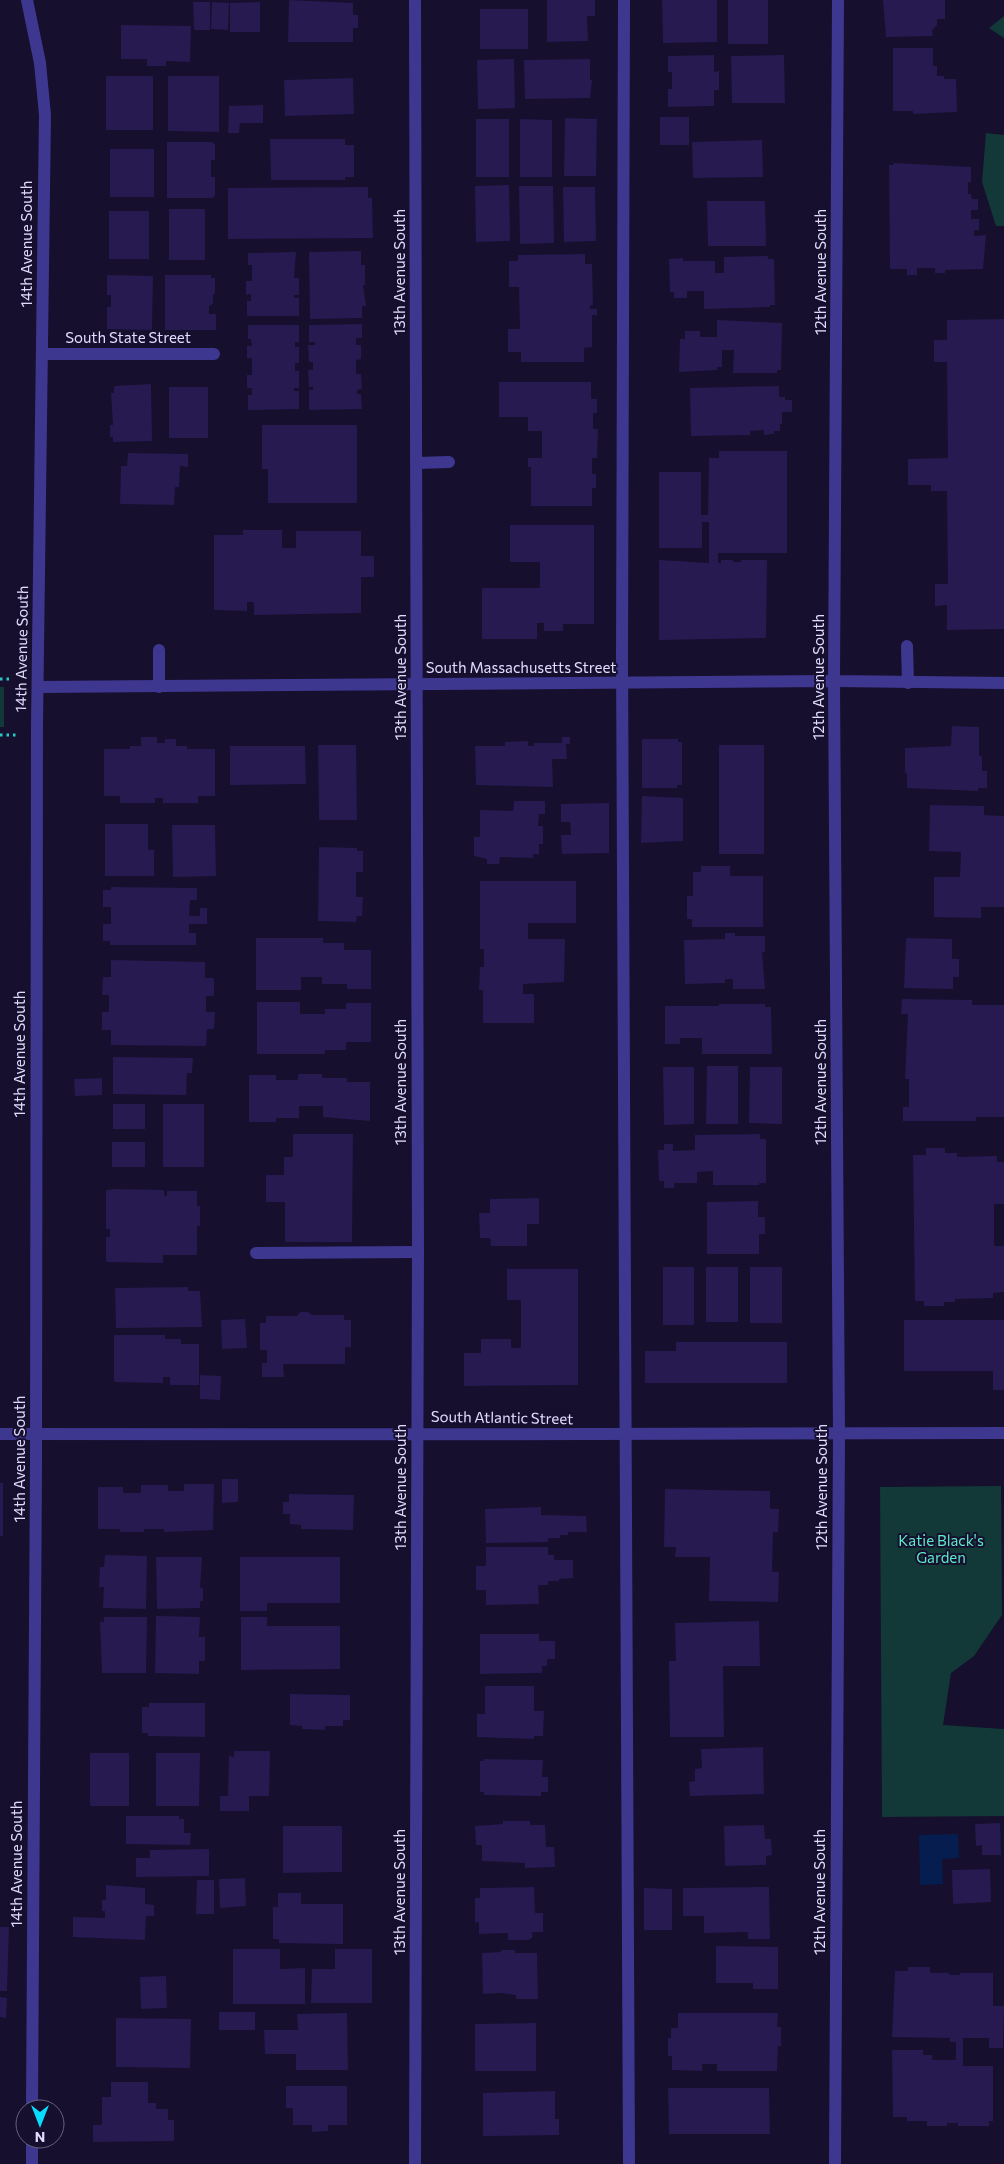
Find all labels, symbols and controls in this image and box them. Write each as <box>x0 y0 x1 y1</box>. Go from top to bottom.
street label: 14th Avenue South <box>17 181 35 307</box>
street label: 13th Avenue South <box>390 209 408 335</box>
street label: 12th Avenue South <box>811 209 829 335</box>
street label: South State Street <box>65 328 191 346</box>
street label: 14th Avenue South <box>11 585 31 713</box>
street label: 13th Avenue South <box>391 614 409 740</box>
street label: 12th Avenue South <box>809 614 827 740</box>
street label: South Massachusetts Street <box>426 658 616 676</box>
street label: 14th Avenue South <box>10 991 28 1117</box>
street label: 13th Avenue South <box>391 1019 409 1145</box>
street label: 12th Avenue South <box>811 1019 829 1145</box>
street label: 14th Avenue South <box>10 1396 28 1522</box>
street label: South Atlantic Street <box>431 1407 573 1427</box>
street label: 13th Avenue South <box>391 1424 409 1550</box>
street label: 12th Avenue South <box>812 1424 830 1550</box>
park label: Katie Black's Garden <box>898 1531 984 1566</box>
street label: 14th Avenue South <box>7 1801 25 1927</box>
street label: 13th Avenue South <box>390 1829 408 1955</box>
street label: 12th Avenue South <box>810 1829 828 1955</box>
north arrow <box>15 2099 65 2149</box>
text: N <box>35 2129 45 2146</box>

